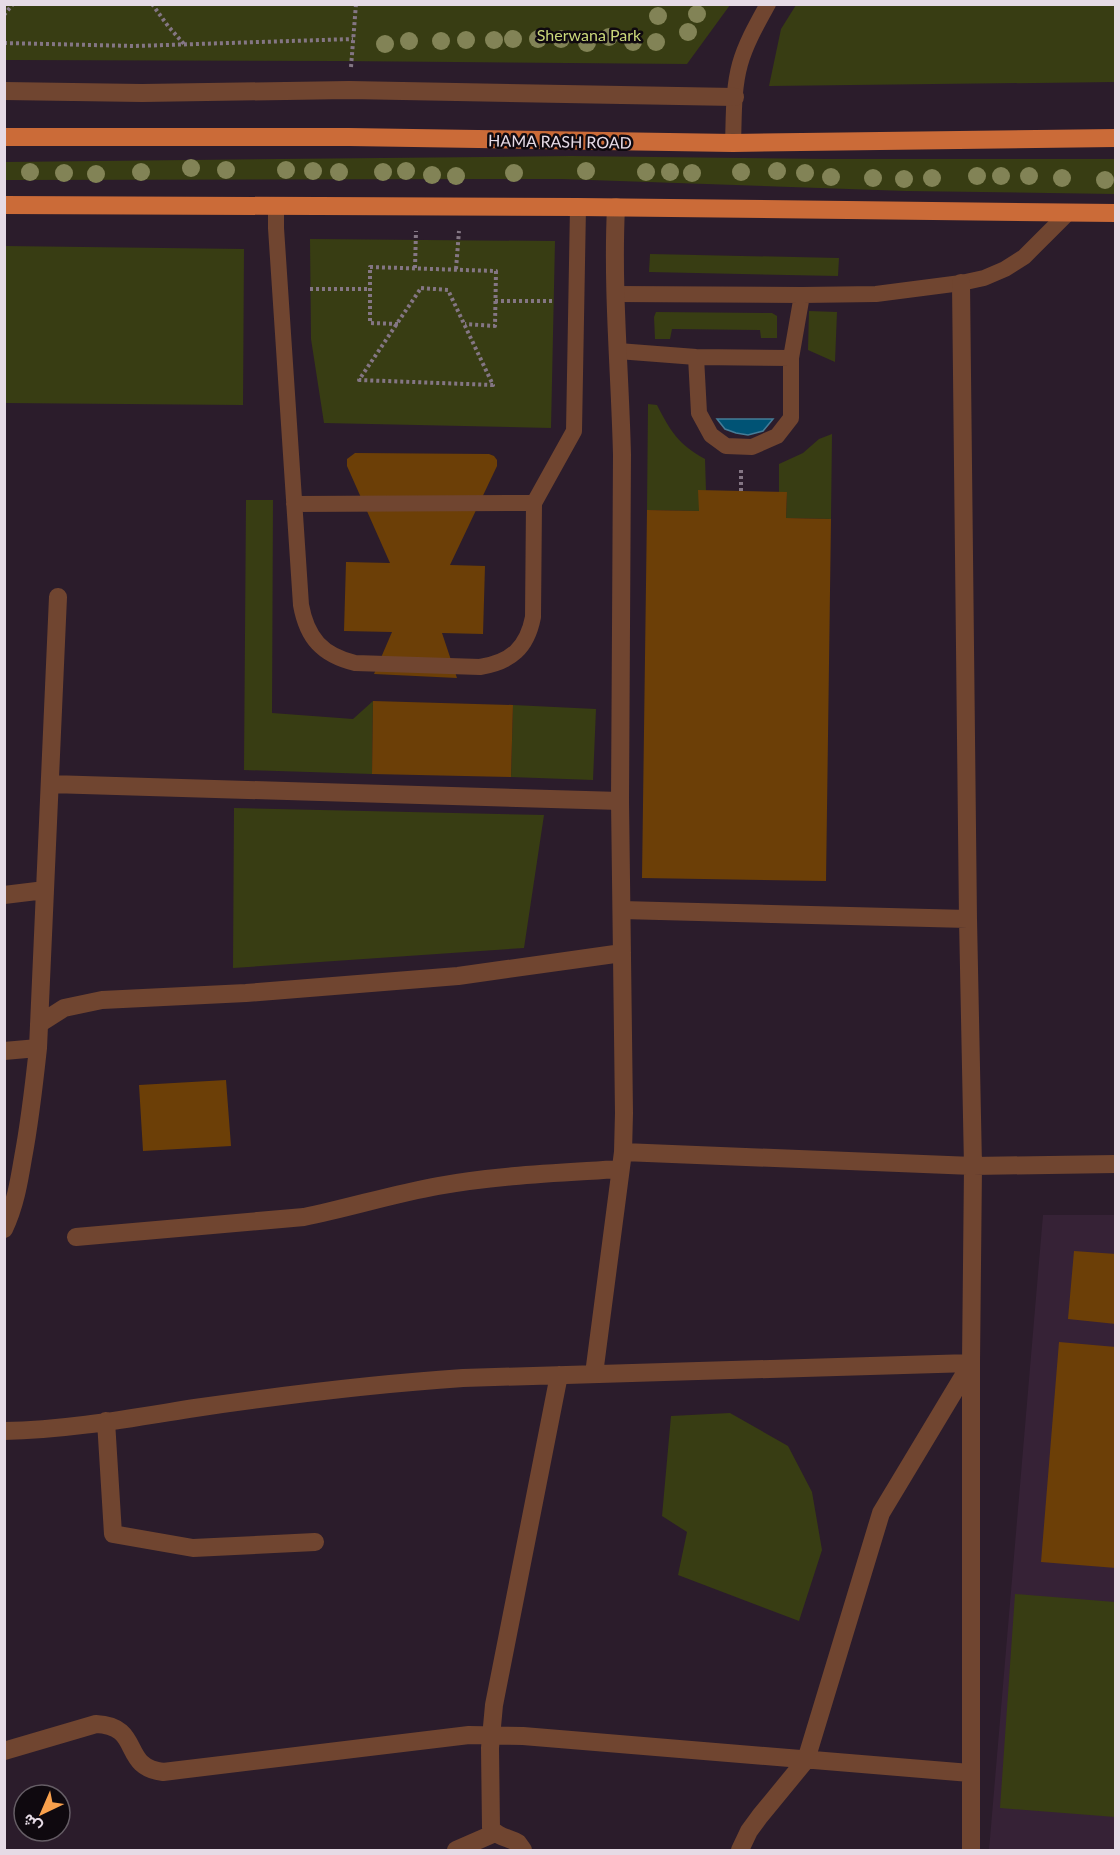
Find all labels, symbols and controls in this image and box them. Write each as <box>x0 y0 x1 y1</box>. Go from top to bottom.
park label: Sherwana Park <box>537 25 642 44</box>
street label: HAMA RASH ROAD <box>488 130 632 152</box>
north arrow <box>12 1783 72 1843</box>
text: ش <box>18 1810 45 1838</box>

